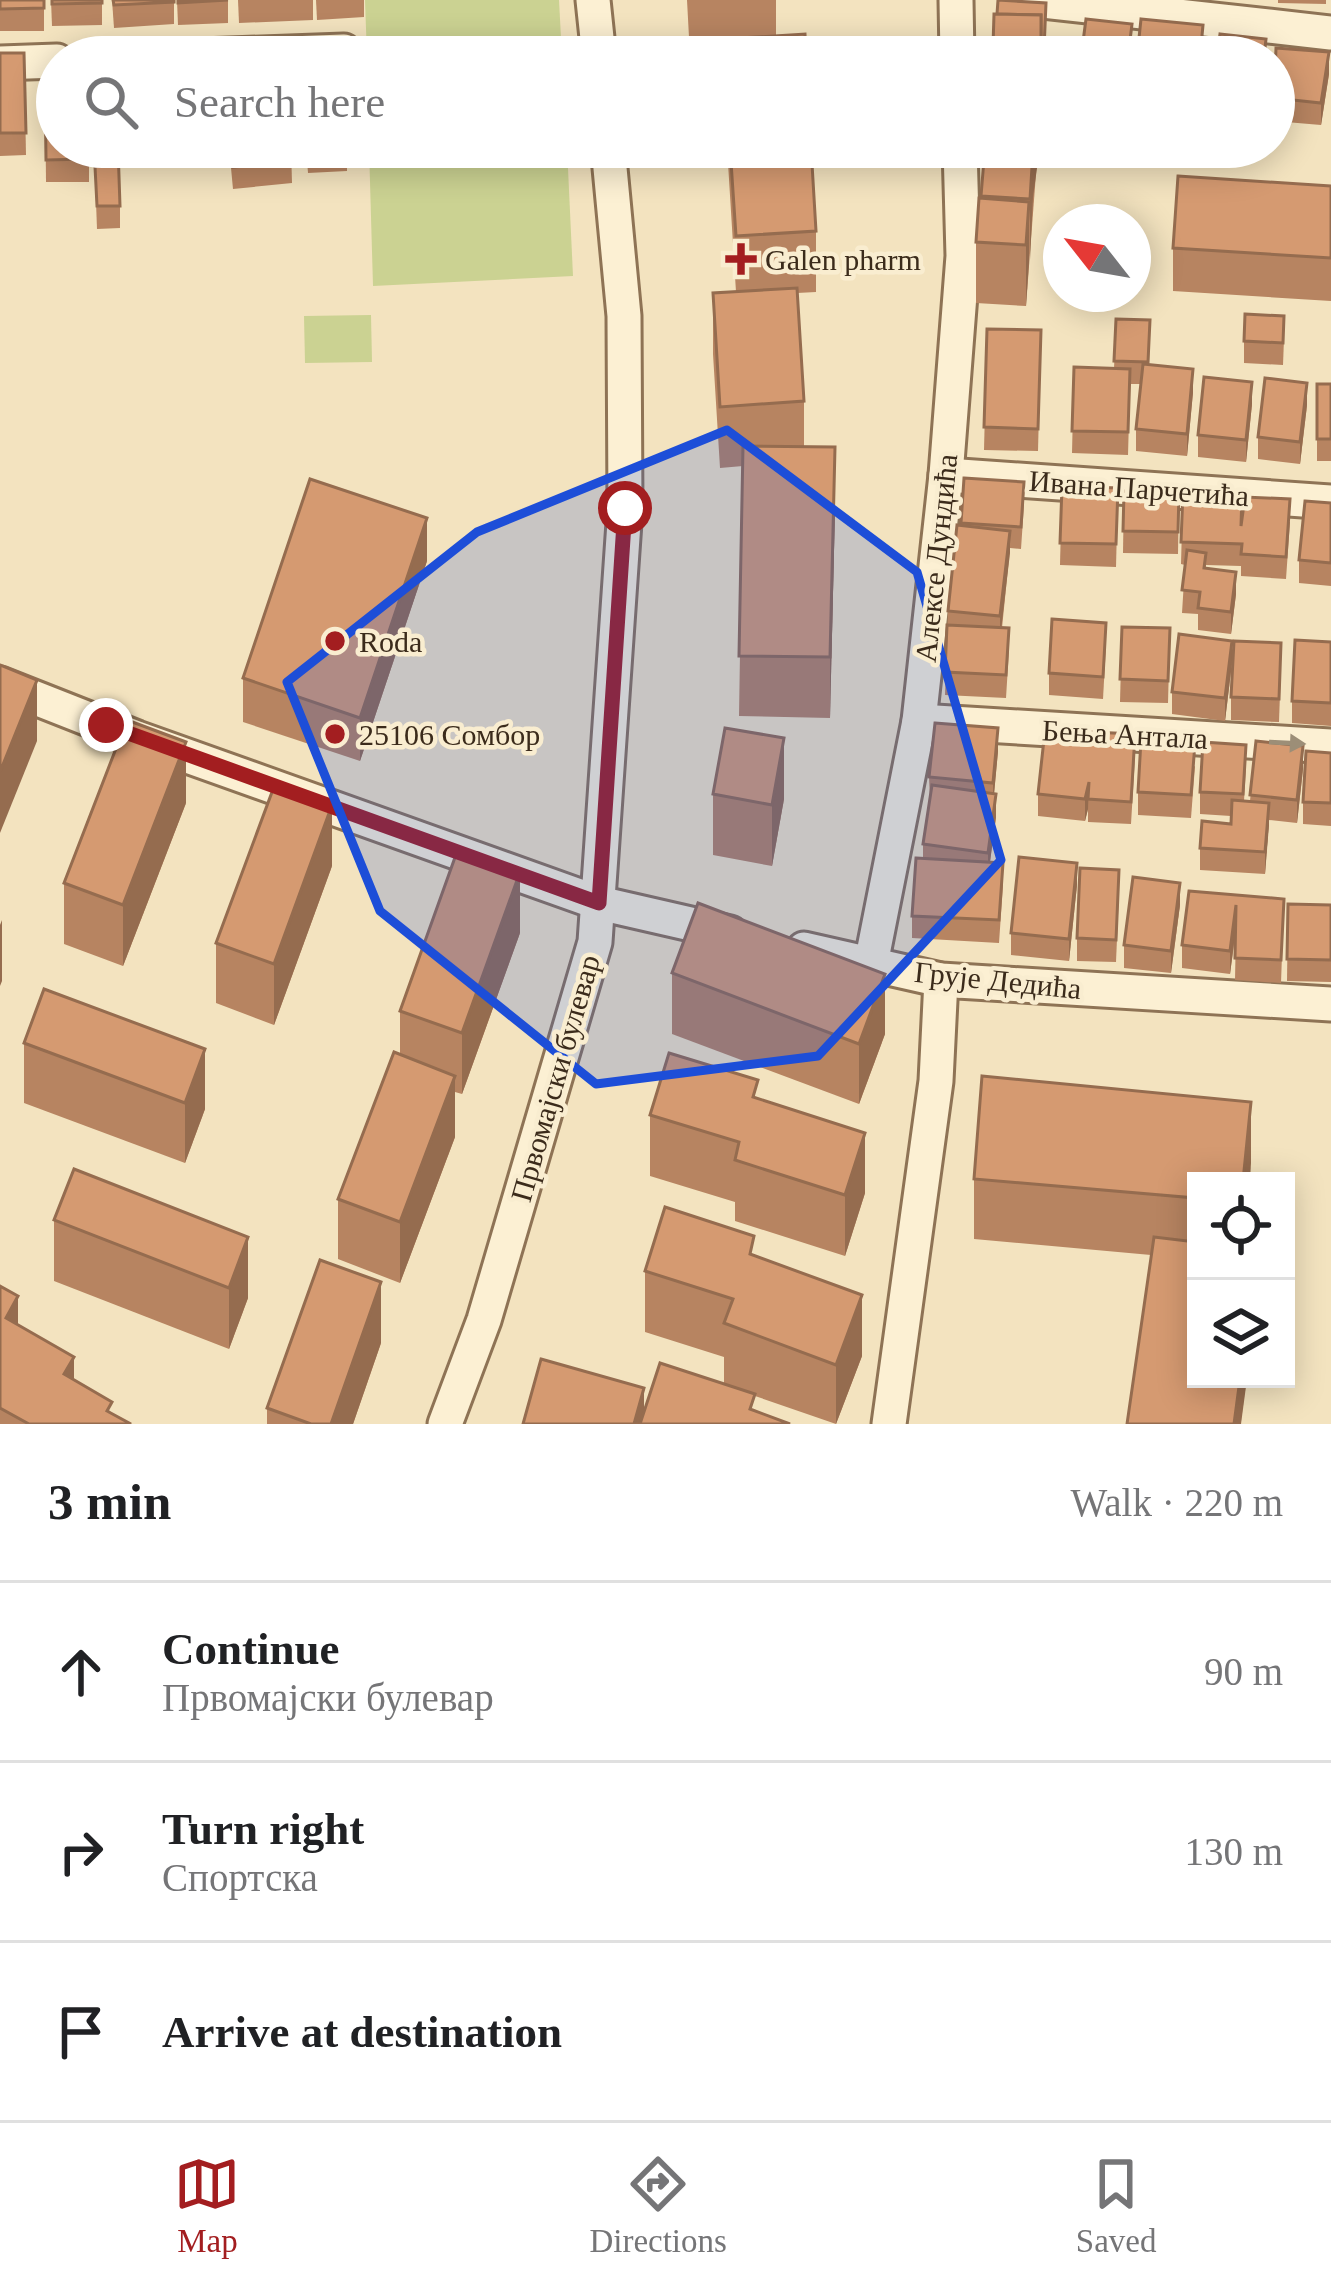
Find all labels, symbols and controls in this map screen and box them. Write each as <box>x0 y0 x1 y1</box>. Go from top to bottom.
search box <box>36 36 1295 168</box>
icon: search <box>78 69 144 135</box>
text: Search here <box>174 77 385 127</box>
north arrow <box>1043 204 1151 312</box>
place label: Galen pharm <box>765 243 921 276</box>
marker: Galen pharm <box>728 246 754 272</box>
street label: Алексе Дундића <box>909 452 963 664</box>
street label: Ивана Парчетића <box>1028 464 1250 512</box>
route start <box>598 481 652 535</box>
place label: Roda <box>359 625 422 658</box>
marker: Roda <box>322 628 348 654</box>
route end <box>79 698 133 752</box>
street label: Бења Антала <box>1041 713 1209 755</box>
place label: 25106 Сомбор <box>359 718 540 751</box>
marker: 25106 Сомбор <box>322 721 348 747</box>
one-way arrow <box>1269 734 1307 753</box>
street label: Првомајски булевар <box>504 951 606 1205</box>
street label: Грује Дедића <box>913 955 1083 1005</box>
map controls <box>1187 1172 1295 1388</box>
button: locate <box>1187 1172 1295 1280</box>
button: layers <box>1187 1280 1295 1388</box>
text: 3 min <box>48 1474 171 1530</box>
text: Walk · 220 m <box>1071 1481 1283 1524</box>
text: Continue <box>162 1624 340 1674</box>
icon: ahead <box>48 1639 114 1705</box>
text: 90 m <box>1204 1650 1283 1693</box>
text: Првомајски булевар <box>162 1676 494 1719</box>
text: Turn right <box>162 1804 364 1854</box>
icon: right <box>48 1819 114 1885</box>
text: 130 m <box>1184 1830 1283 1873</box>
text: Спортска <box>162 1856 318 1899</box>
icon: arrive <box>48 1999 114 2065</box>
text: Arrive at destination <box>162 2007 562 2057</box>
tab: Map <box>174 2151 240 2260</box>
tab: Directions <box>589 2151 727 2260</box>
tab: Saved <box>1076 2151 1157 2260</box>

